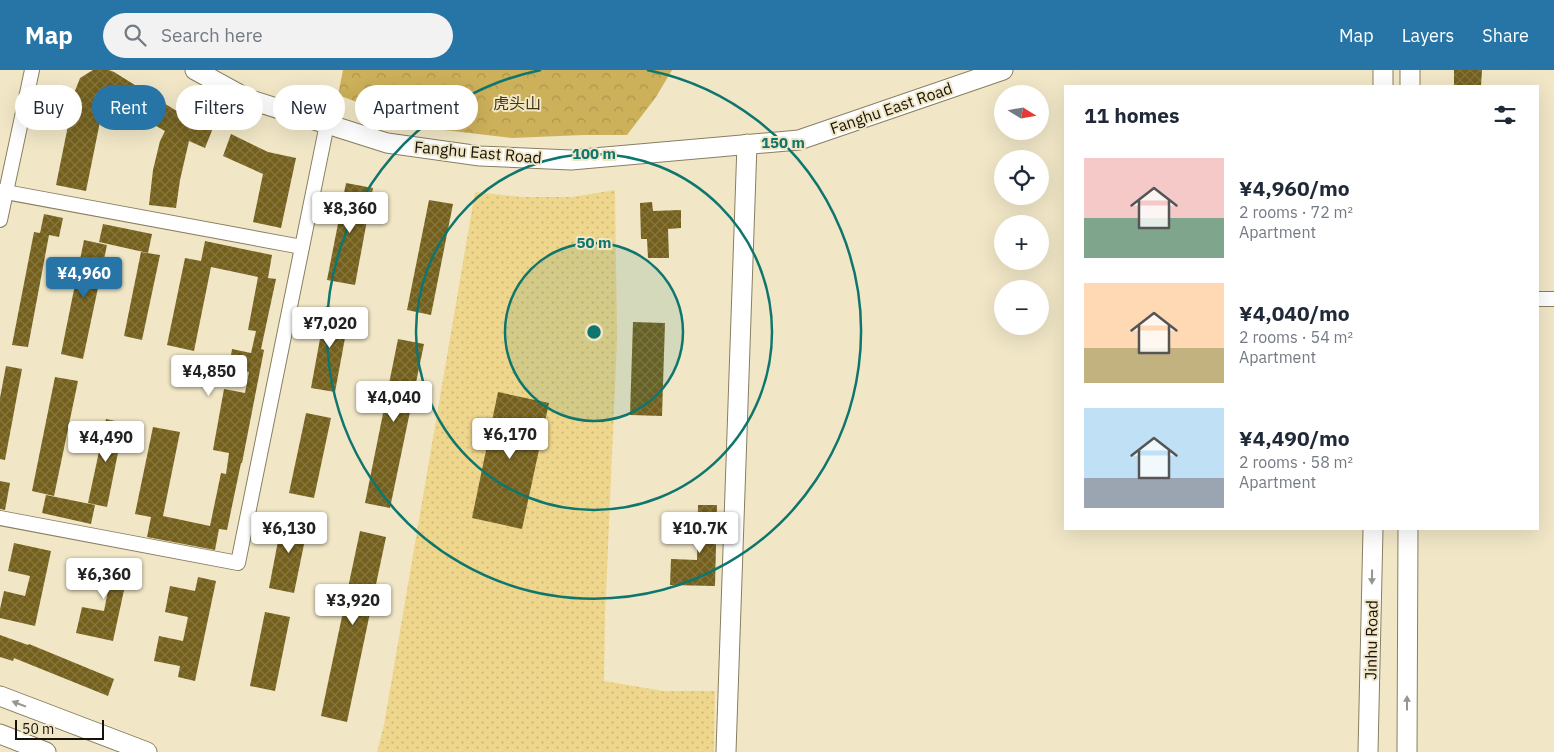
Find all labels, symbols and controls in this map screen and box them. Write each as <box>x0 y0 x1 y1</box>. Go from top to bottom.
search box <box>103 13 453 58</box>
text: Map <box>25 19 73 51</box>
icon: search <box>121 21 149 49</box>
text: Search here <box>161 23 263 47</box>
text: Map <box>1339 24 1374 47</box>
text: Layers <box>1402 24 1454 47</box>
text: Share <box>1482 24 1529 47</box>
street label: Fanghu East Road <box>827 78 955 138</box>
chip: Buy <box>15 85 82 130</box>
chip: Rent <box>92 85 166 130</box>
chip: Filters <box>176 85 263 130</box>
chip: New <box>273 85 345 130</box>
chip: Apartment <box>355 85 478 130</box>
north arrow <box>994 85 1049 140</box>
map controls <box>994 85 1049 335</box>
park label: 虎头山 <box>493 93 541 113</box>
text: 11 homes <box>1084 101 1180 129</box>
icon: filters <box>1491 101 1519 129</box>
text: 150 m <box>761 133 805 152</box>
street label: Fanghu East Road <box>413 136 543 168</box>
text: 100 m <box>572 144 616 163</box>
button: locate <box>994 150 1049 205</box>
text: ¥4,960/mo <box>1239 174 1350 202</box>
icon: home <box>1124 178 1184 238</box>
pin: ¥8,360 <box>309 191 391 234</box>
text: ¥8,360 <box>323 198 377 218</box>
text: 2 rooms · 72 m² <box>1239 202 1353 222</box>
button: + <box>994 215 1049 270</box>
text: Apartment <box>1239 222 1316 242</box>
text: 50 m <box>577 233 611 252</box>
pin: ¥4,960 <box>43 256 125 299</box>
text: ¥4,960 <box>57 263 111 283</box>
button: − <box>994 280 1049 335</box>
text: ¥4,040/mo <box>1239 299 1350 327</box>
icon: home <box>1124 303 1184 363</box>
pin: ¥7,020 <box>289 306 371 349</box>
text: ¥7,020 <box>303 313 357 333</box>
centre of rings <box>585 323 603 341</box>
text: 2 rooms · 54 m² <box>1239 327 1353 347</box>
text: Apartment <box>1239 347 1316 367</box>
pin: ¥4,850 <box>168 354 250 397</box>
text: ¥4,850 <box>182 361 236 381</box>
pin: ¥4,040 <box>353 380 435 423</box>
text: ¥4,040 <box>367 387 421 407</box>
pin: ¥6,170 <box>469 418 551 460</box>
pin: ¥4,490 <box>65 420 147 463</box>
text: ¥6,170 <box>483 424 537 444</box>
text: ¥4,490/mo <box>1239 424 1350 452</box>
text: ¥4,490 <box>79 427 133 447</box>
icon: home <box>1124 428 1184 488</box>
text: 2 rooms · 58 m² <box>1239 452 1353 472</box>
text: Apartment <box>1239 472 1316 492</box>
pin: ¥6,130 <box>248 512 330 554</box>
pin: ¥10.7K <box>659 512 741 554</box>
text: ¥6,130 <box>262 518 316 538</box>
text: ¥10.7K <box>672 518 728 538</box>
pin: ¥6,360 <box>63 558 145 600</box>
text: ¥6,360 <box>77 564 131 584</box>
one-way arrow <box>1368 570 1376 586</box>
pin: ¥3,920 <box>312 584 394 626</box>
text: ¥3,920 <box>326 590 380 610</box>
street label: Jinhu Road <box>1360 600 1382 680</box>
one-way arrow <box>1403 695 1411 711</box>
one-way arrow <box>12 699 27 707</box>
scale bar <box>15 717 104 740</box>
text: 50 m <box>22 720 54 738</box>

